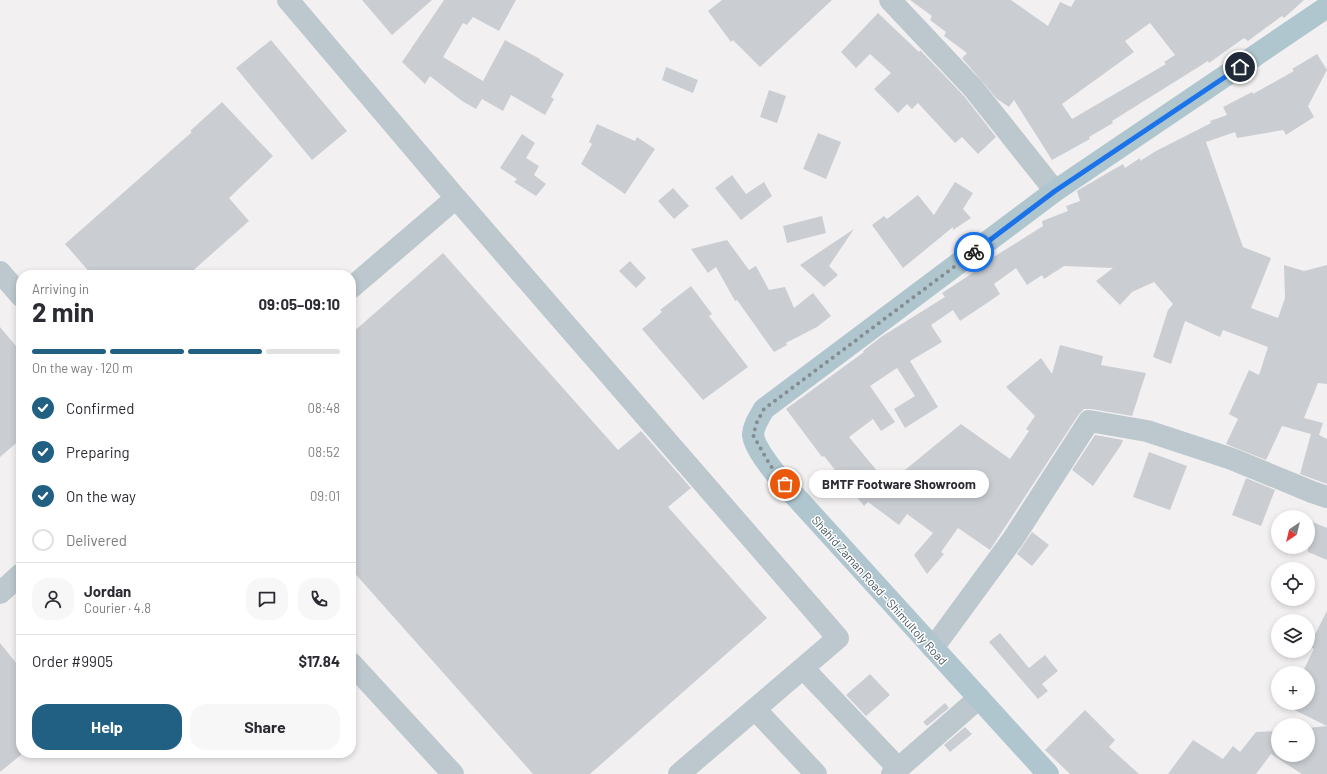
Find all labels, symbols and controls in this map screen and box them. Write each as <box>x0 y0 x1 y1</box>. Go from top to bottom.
pin <box>1223 50 1257 84</box>
icon: home <box>1229 56 1251 78</box>
courier <box>954 232 994 272</box>
icon: bike <box>963 241 985 263</box>
text: Arriving in <box>32 281 89 297</box>
text: 09:05–09:10 <box>258 295 340 313</box>
text: 2 min <box>32 296 94 327</box>
text: On the way · 120 m <box>32 360 133 376</box>
icon: check <box>32 397 54 419</box>
text: Confirmed <box>66 399 134 417</box>
text: 08:48 <box>308 400 340 416</box>
icon: check <box>32 441 54 463</box>
text: Preparing <box>66 443 130 461</box>
text: 08:52 <box>308 444 340 460</box>
pin <box>768 467 802 501</box>
callout: BMTF Footware Showroom <box>809 470 989 498</box>
icon: bag <box>774 473 796 495</box>
text: BMTF Footware Showroom <box>822 476 976 492</box>
icon: check <box>32 485 54 507</box>
text: On the way <box>66 487 136 505</box>
text: 09:01 <box>310 488 340 504</box>
north arrow <box>1271 510 1315 554</box>
map controls <box>1271 510 1315 762</box>
street label: Shahid Zaman Road - Shimultoly Road <box>809 513 951 667</box>
text: Delivered <box>66 531 127 549</box>
button: locate <box>1271 562 1315 606</box>
button: person <box>32 578 74 620</box>
button: chat <box>246 578 288 620</box>
button: phone <box>298 578 340 620</box>
text: Jordan <box>84 582 131 600</box>
text: Courier · 4.8 <box>84 600 151 616</box>
button: layers <box>1271 614 1315 658</box>
text: Order #9905 <box>32 652 113 670</box>
text: $17.84 <box>298 652 340 670</box>
button: + <box>1271 666 1315 710</box>
button: Help <box>32 704 182 750</box>
button: Share <box>190 704 340 750</box>
button: − <box>1271 718 1315 762</box>

